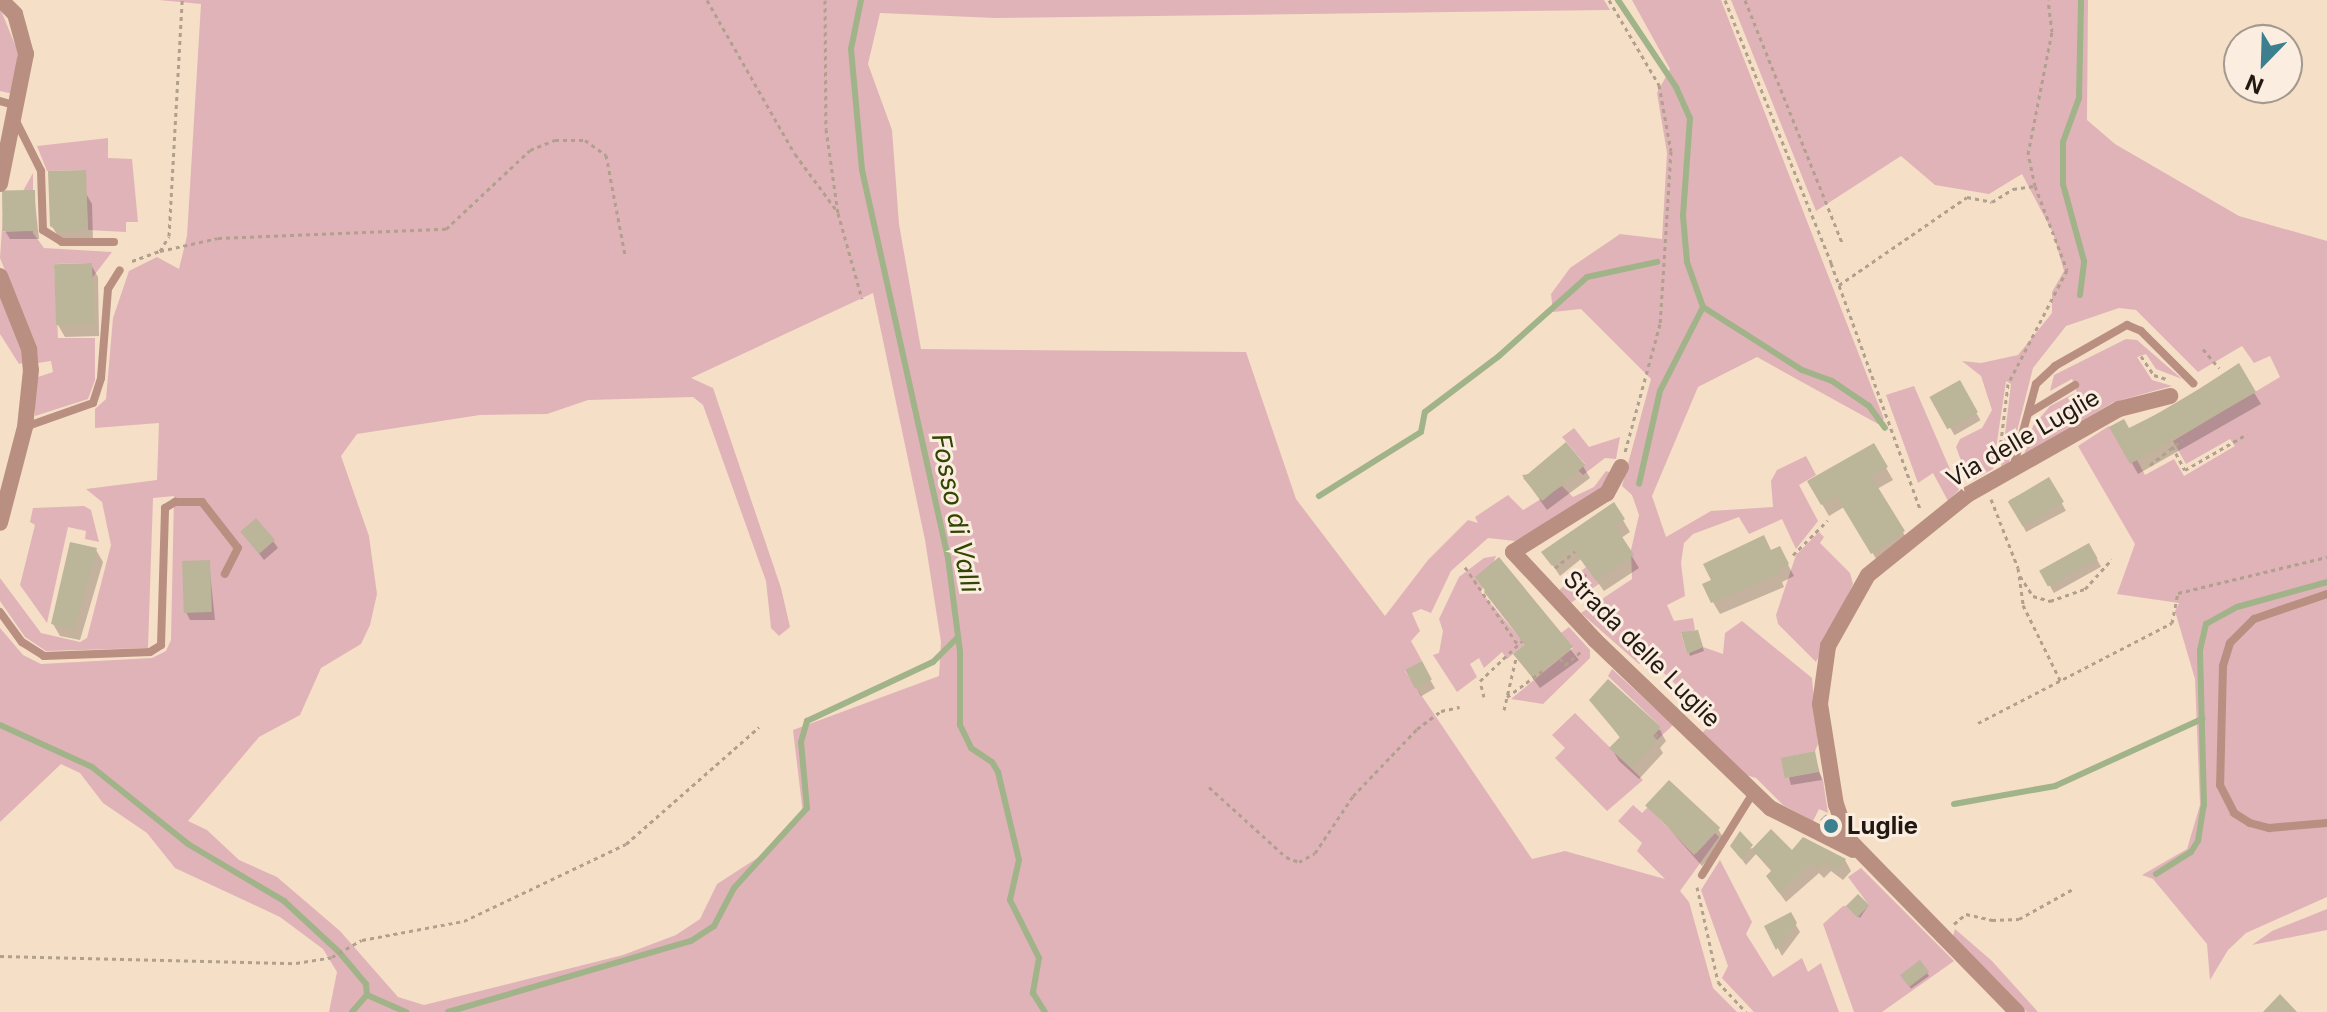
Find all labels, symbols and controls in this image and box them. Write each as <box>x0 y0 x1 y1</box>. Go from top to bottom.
north arrow <box>2223 24 2303 104</box>
text: N <box>2242 69 2267 99</box>
street label: Via delle Luglie <box>1941 383 2105 493</box>
water label: Fosso di Valli <box>925 431 987 595</box>
street label: Strada delle Luglie <box>1558 565 1726 733</box>
place label: Luglie <box>1847 812 1918 840</box>
marker: Luglie <box>1822 817 1840 835</box>

